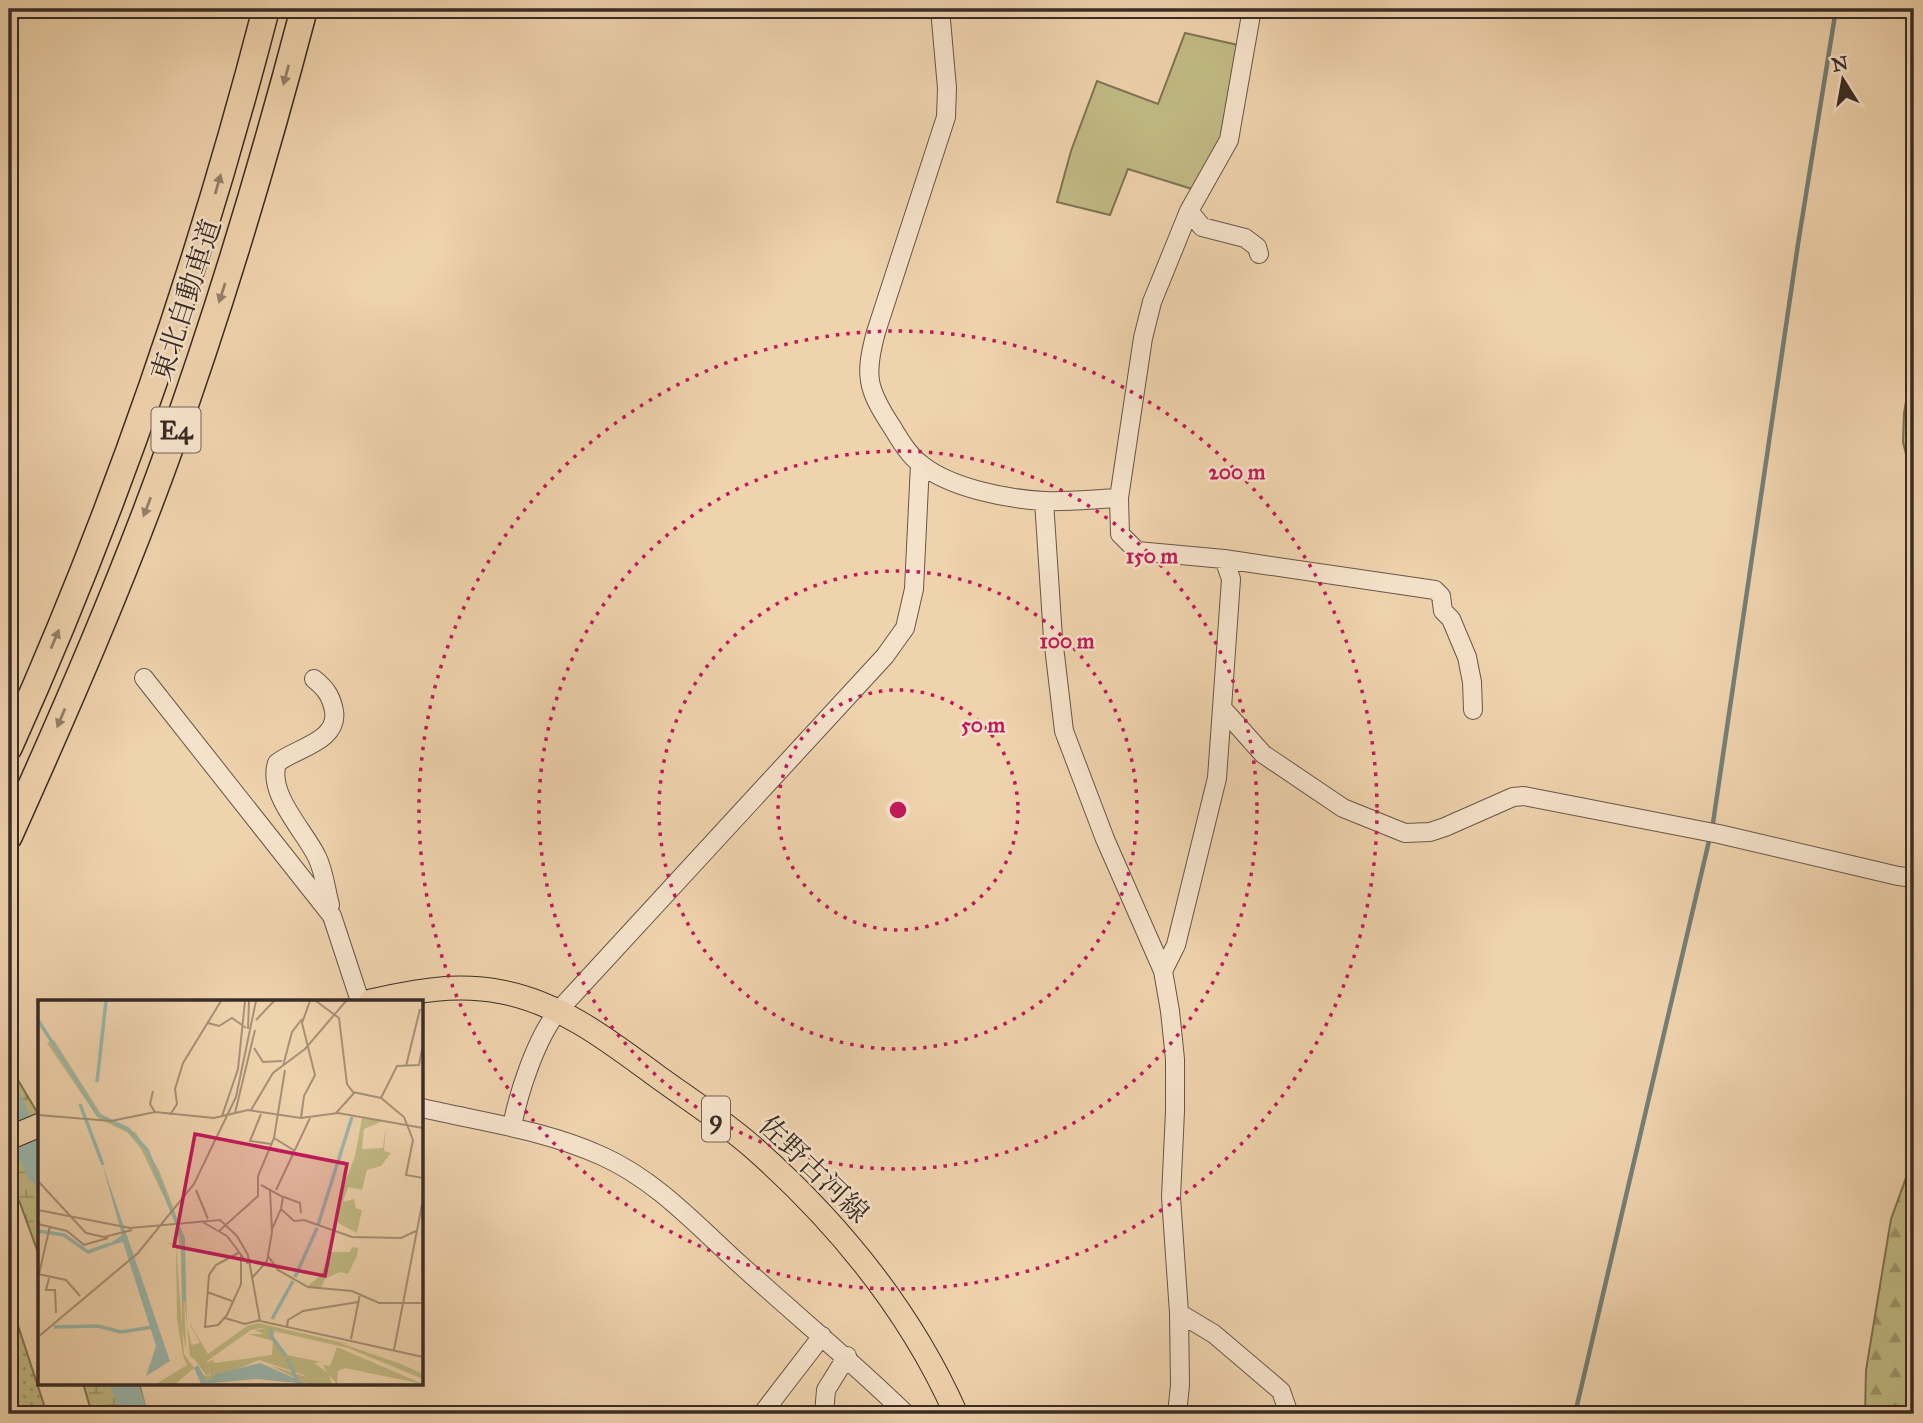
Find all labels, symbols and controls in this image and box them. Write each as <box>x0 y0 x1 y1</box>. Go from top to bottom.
north arrow <box>1808 46 1878 116</box>
text: N <box>1830 51 1850 77</box>
one-way arrow <box>281 65 291 86</box>
one-way arrow <box>213 174 223 195</box>
street label: 東北自動車道 <box>143 215 229 385</box>
one-way arrow <box>217 283 227 304</box>
road number: E4 <box>152 408 200 452</box>
text: 200 m <box>1209 459 1266 485</box>
one-way arrow <box>141 497 152 518</box>
text: 150 m <box>1126 543 1178 569</box>
text: 100 m <box>1040 628 1095 654</box>
one-way arrow <box>50 629 61 650</box>
one-way arrow <box>56 708 67 729</box>
text: 50 m <box>961 712 1005 738</box>
centre of rings <box>886 798 910 822</box>
inset map <box>38 1000 424 1384</box>
road number: 9 <box>702 1096 730 1142</box>
street label: 佐野古河線 <box>751 1108 877 1230</box>

